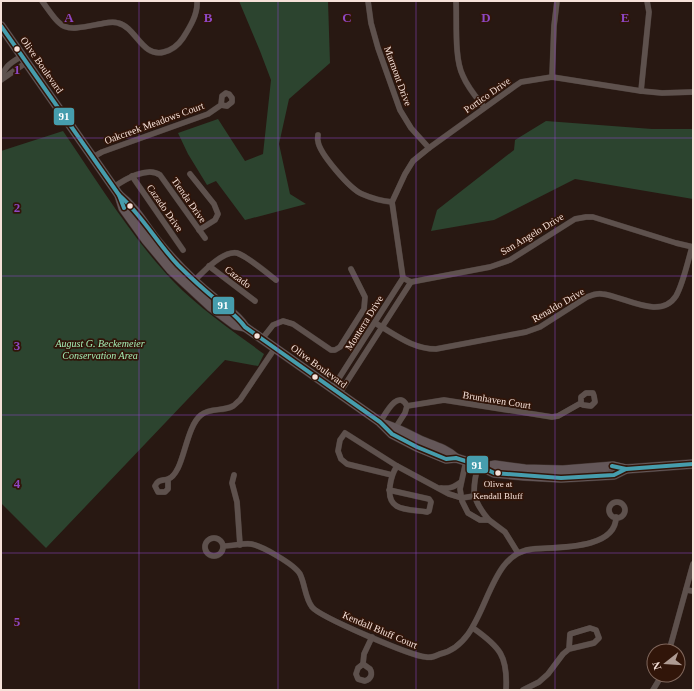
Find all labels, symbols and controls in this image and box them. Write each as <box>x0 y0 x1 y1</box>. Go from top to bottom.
text: A <box>64 10 74 25</box>
text: B <box>204 10 213 25</box>
text: C <box>342 10 352 25</box>
text: D <box>481 10 491 25</box>
text: E <box>621 10 629 25</box>
street label: Olive Boulevard <box>18 35 66 95</box>
unlabelled marker <box>12 44 22 54</box>
street label: Marmont Drive <box>382 45 414 108</box>
text: 1 <box>14 62 20 77</box>
street label: Portico Drive <box>462 75 513 115</box>
street label: Oakcreek Meadows Court <box>103 100 205 146</box>
line badge: 91 <box>53 107 75 126</box>
text: 91 <box>59 110 70 122</box>
street label: Tienda Drive <box>169 175 209 225</box>
street label: Cazado Drive <box>145 182 186 234</box>
text: 2 <box>14 200 20 215</box>
unlabelled marker <box>125 201 135 211</box>
street label: San Angelo Drive <box>498 211 566 257</box>
street label: Cazado <box>223 264 253 290</box>
street label: Renaldo Drive <box>530 285 587 324</box>
street label: Monterra Drive <box>343 293 386 352</box>
line badge: 91 <box>212 296 235 315</box>
text: 91 <box>218 299 229 311</box>
unlabelled marker <box>252 331 262 341</box>
text: 3 <box>14 338 21 353</box>
park label: August G. Beckemeier Conservation Area <box>54 338 145 361</box>
street label: Olive Boulevard <box>289 342 349 390</box>
unlabelled marker <box>310 372 320 382</box>
street label: Brunhaven Court <box>462 389 532 411</box>
line badge: 91 <box>466 455 489 474</box>
text: 91 <box>472 459 483 471</box>
marker: Olive at Kendall Bluff <box>493 468 503 478</box>
text: 4 <box>14 476 21 491</box>
place label: Olive at Kendall Bluff <box>473 479 523 501</box>
street label: Kendall Bluff Court <box>341 609 419 651</box>
text: 5 <box>14 614 21 629</box>
north arrow <box>646 643 686 683</box>
text: N <box>650 660 663 671</box>

